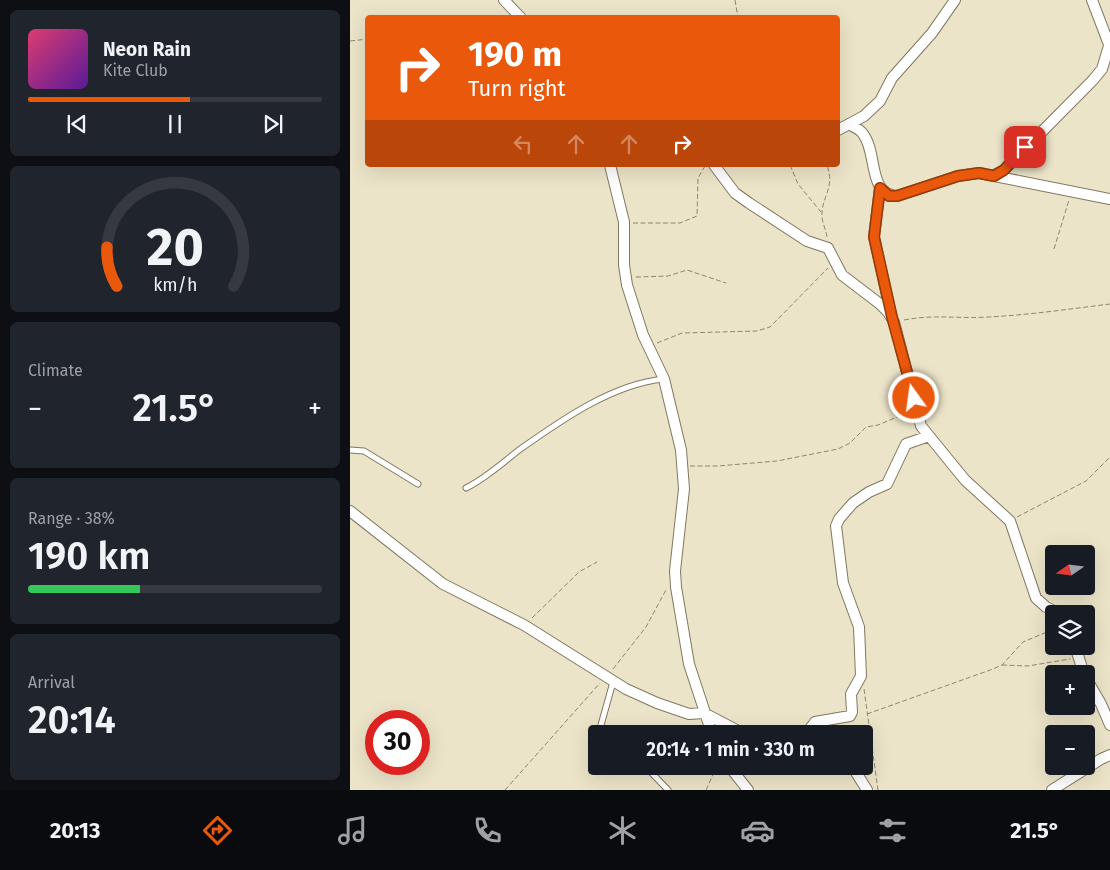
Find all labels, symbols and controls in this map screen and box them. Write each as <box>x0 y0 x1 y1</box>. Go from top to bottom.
text: 190 m <box>468 33 562 75</box>
icon: right <box>385 35 450 100</box>
text: Neon Rain <box>103 38 191 61</box>
text: Kite Club <box>103 61 168 80</box>
text: Turn right <box>468 75 565 102</box>
icon: previous <box>63 110 91 138</box>
icon: pause <box>161 110 189 138</box>
icon: next <box>259 110 287 138</box>
pin <box>1004 126 1046 168</box>
icon: left <box>509 130 537 158</box>
icon: ahead <box>562 130 590 158</box>
icon: ahead <box>615 130 643 158</box>
icon: right <box>668 130 696 158</box>
icon: arrive <box>1011 133 1039 161</box>
text: 20 <box>146 216 204 279</box>
text: km/h <box>153 274 197 296</box>
text: Climate <box>28 361 83 380</box>
position arrow <box>887 371 939 423</box>
text: 21.5° <box>133 385 217 431</box>
text: − <box>28 392 42 425</box>
text: + <box>308 392 322 425</box>
text: Range · 38% <box>28 509 115 528</box>
text: 190 km <box>28 533 150 579</box>
north arrow <box>1045 545 1095 595</box>
map controls <box>1045 545 1095 775</box>
button: layers <box>1045 605 1095 655</box>
button: + <box>1045 665 1095 715</box>
text: Arrival <box>28 673 75 692</box>
text: 20:14 <box>28 697 116 743</box>
speed limit sign: 30 <box>365 710 430 775</box>
button: − <box>1045 725 1095 775</box>
text: 20:14 · 1 min · 330 m <box>646 738 815 761</box>
icon: directions <box>200 813 235 848</box>
icon: music <box>335 813 370 848</box>
icon: phone <box>470 813 505 848</box>
icon: climate <box>605 813 640 848</box>
icon: car <box>740 813 775 848</box>
icon: filters <box>875 813 910 848</box>
text: 20:13 <box>50 817 100 844</box>
text: 21.5° <box>1010 817 1060 844</box>

